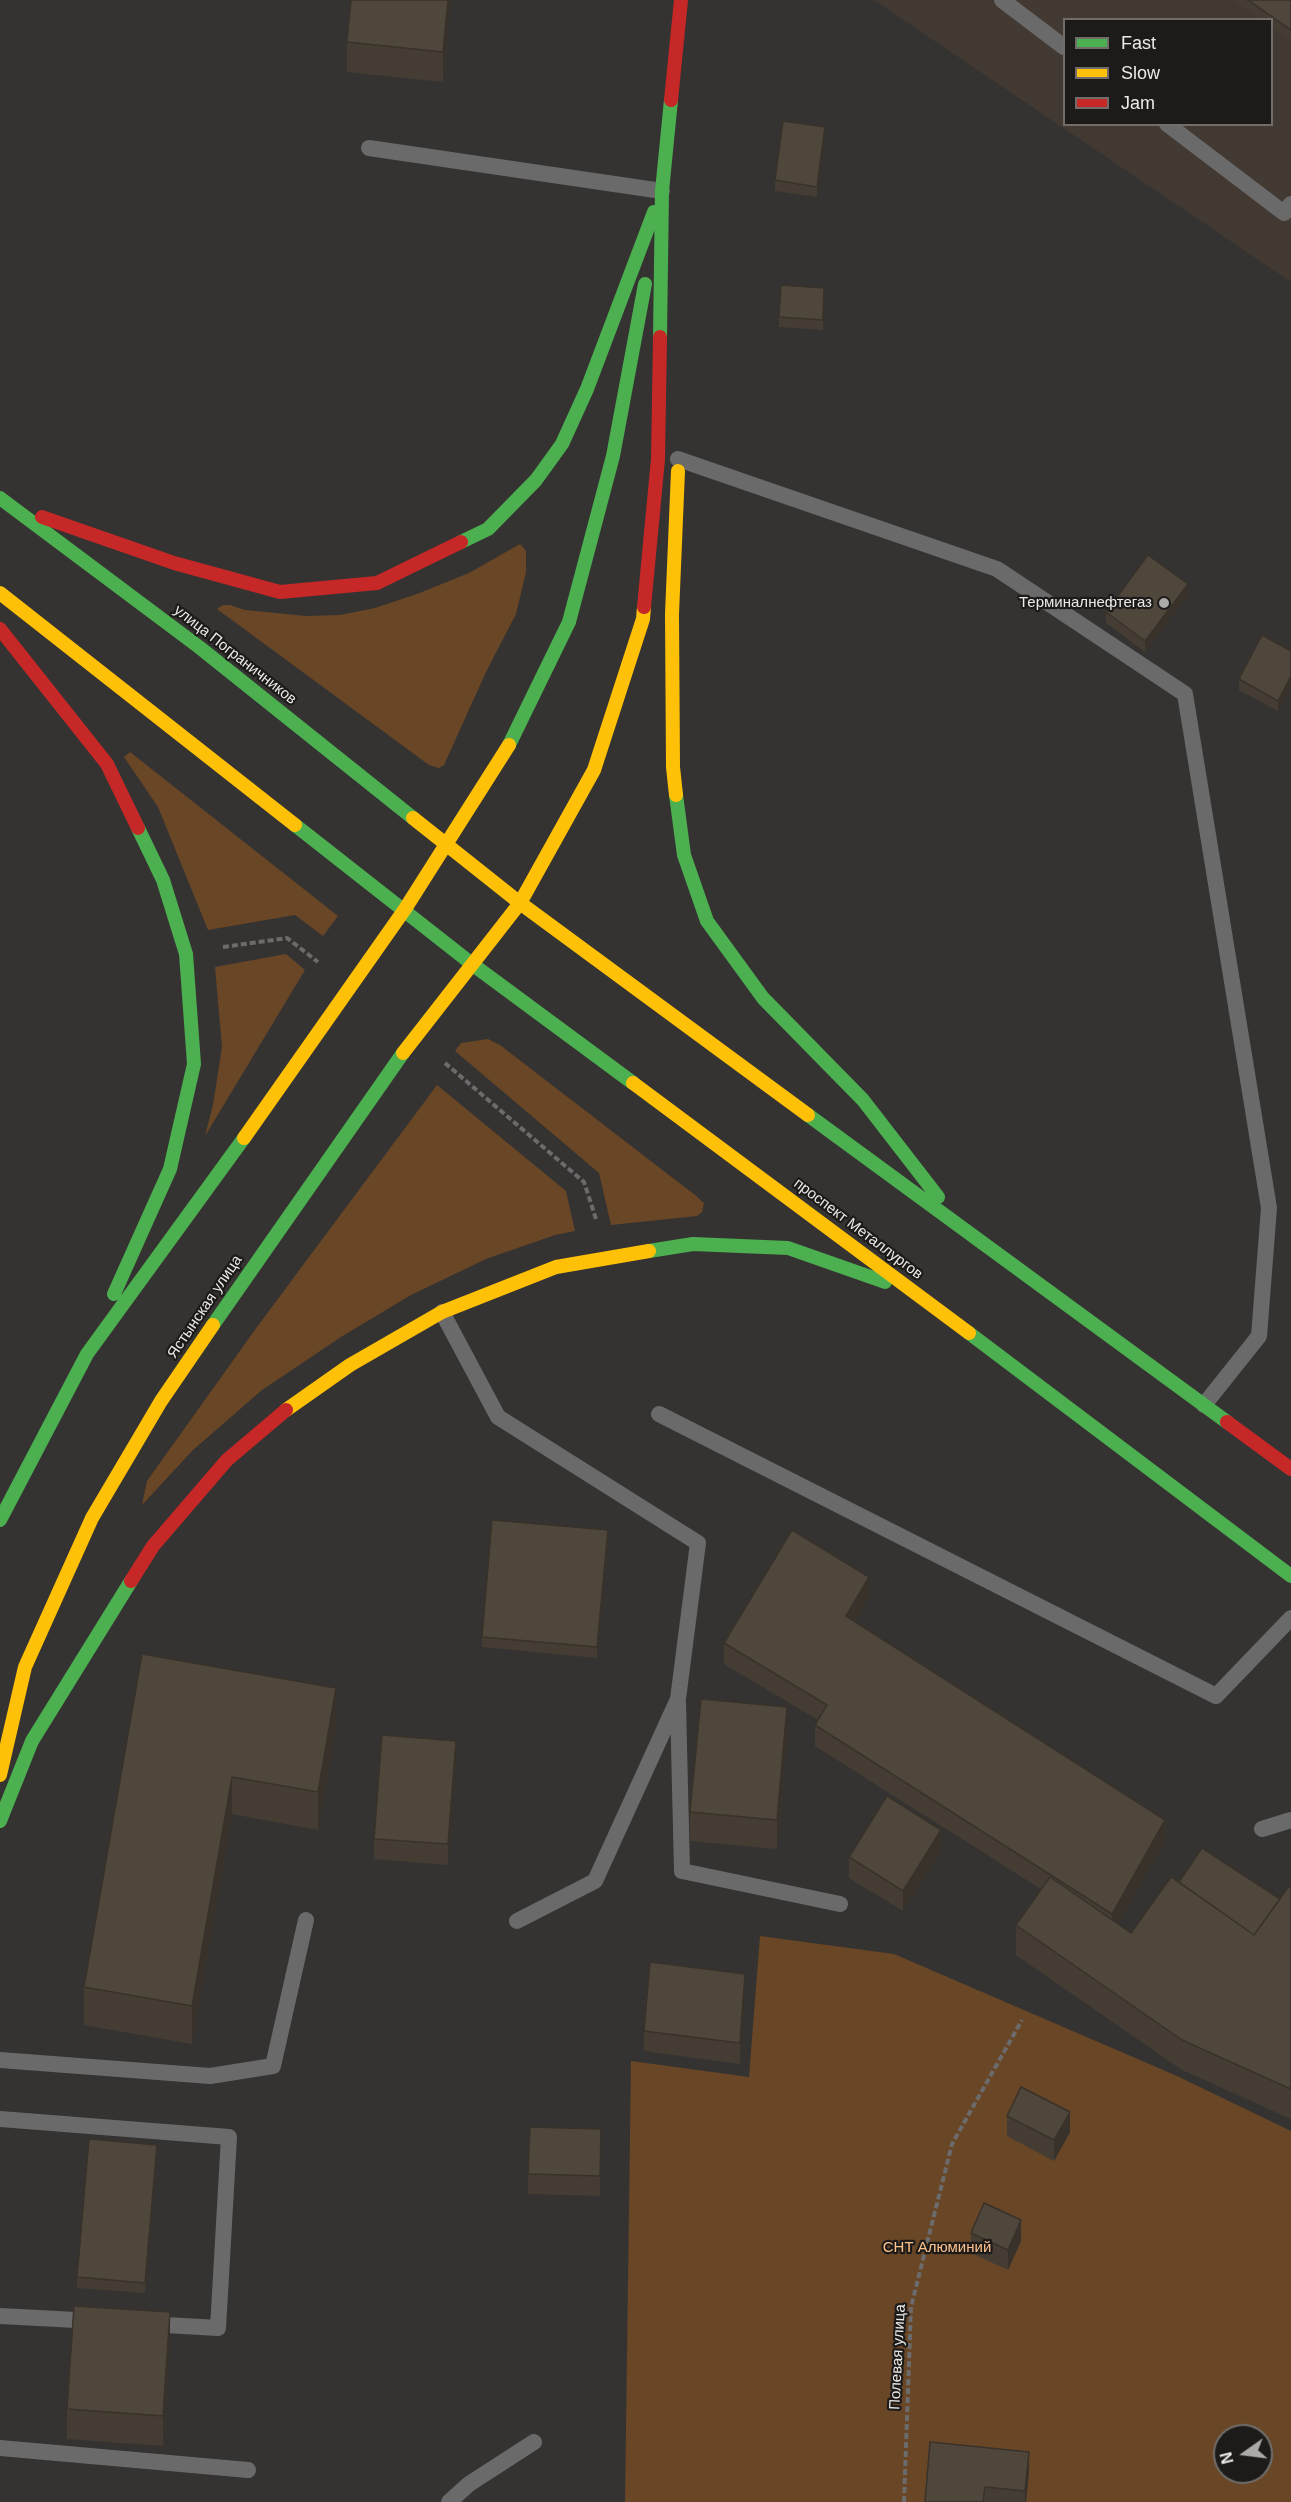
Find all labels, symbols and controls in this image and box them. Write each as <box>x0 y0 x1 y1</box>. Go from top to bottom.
legend <box>1063 18 1273 126</box>
text: Fast <box>1121 33 1156 53</box>
text: Slow <box>1121 63 1160 83</box>
text: Jam <box>1121 93 1155 113</box>
place label: Терминалнефтегаз <box>1019 594 1152 612</box>
marker: Терминалнефтегаз <box>1157 596 1171 610</box>
street label: улица Пограничников <box>170 601 300 709</box>
street label: проспект Металлургов <box>790 1175 926 1283</box>
street label: Ястынская улица <box>164 1252 246 1362</box>
park label: СНТ Алюминий <box>883 2239 991 2257</box>
street label: Полевая улица <box>886 2304 910 2410</box>
north arrow <box>1213 2424 1273 2484</box>
text: N <box>1217 2450 1237 2466</box>

